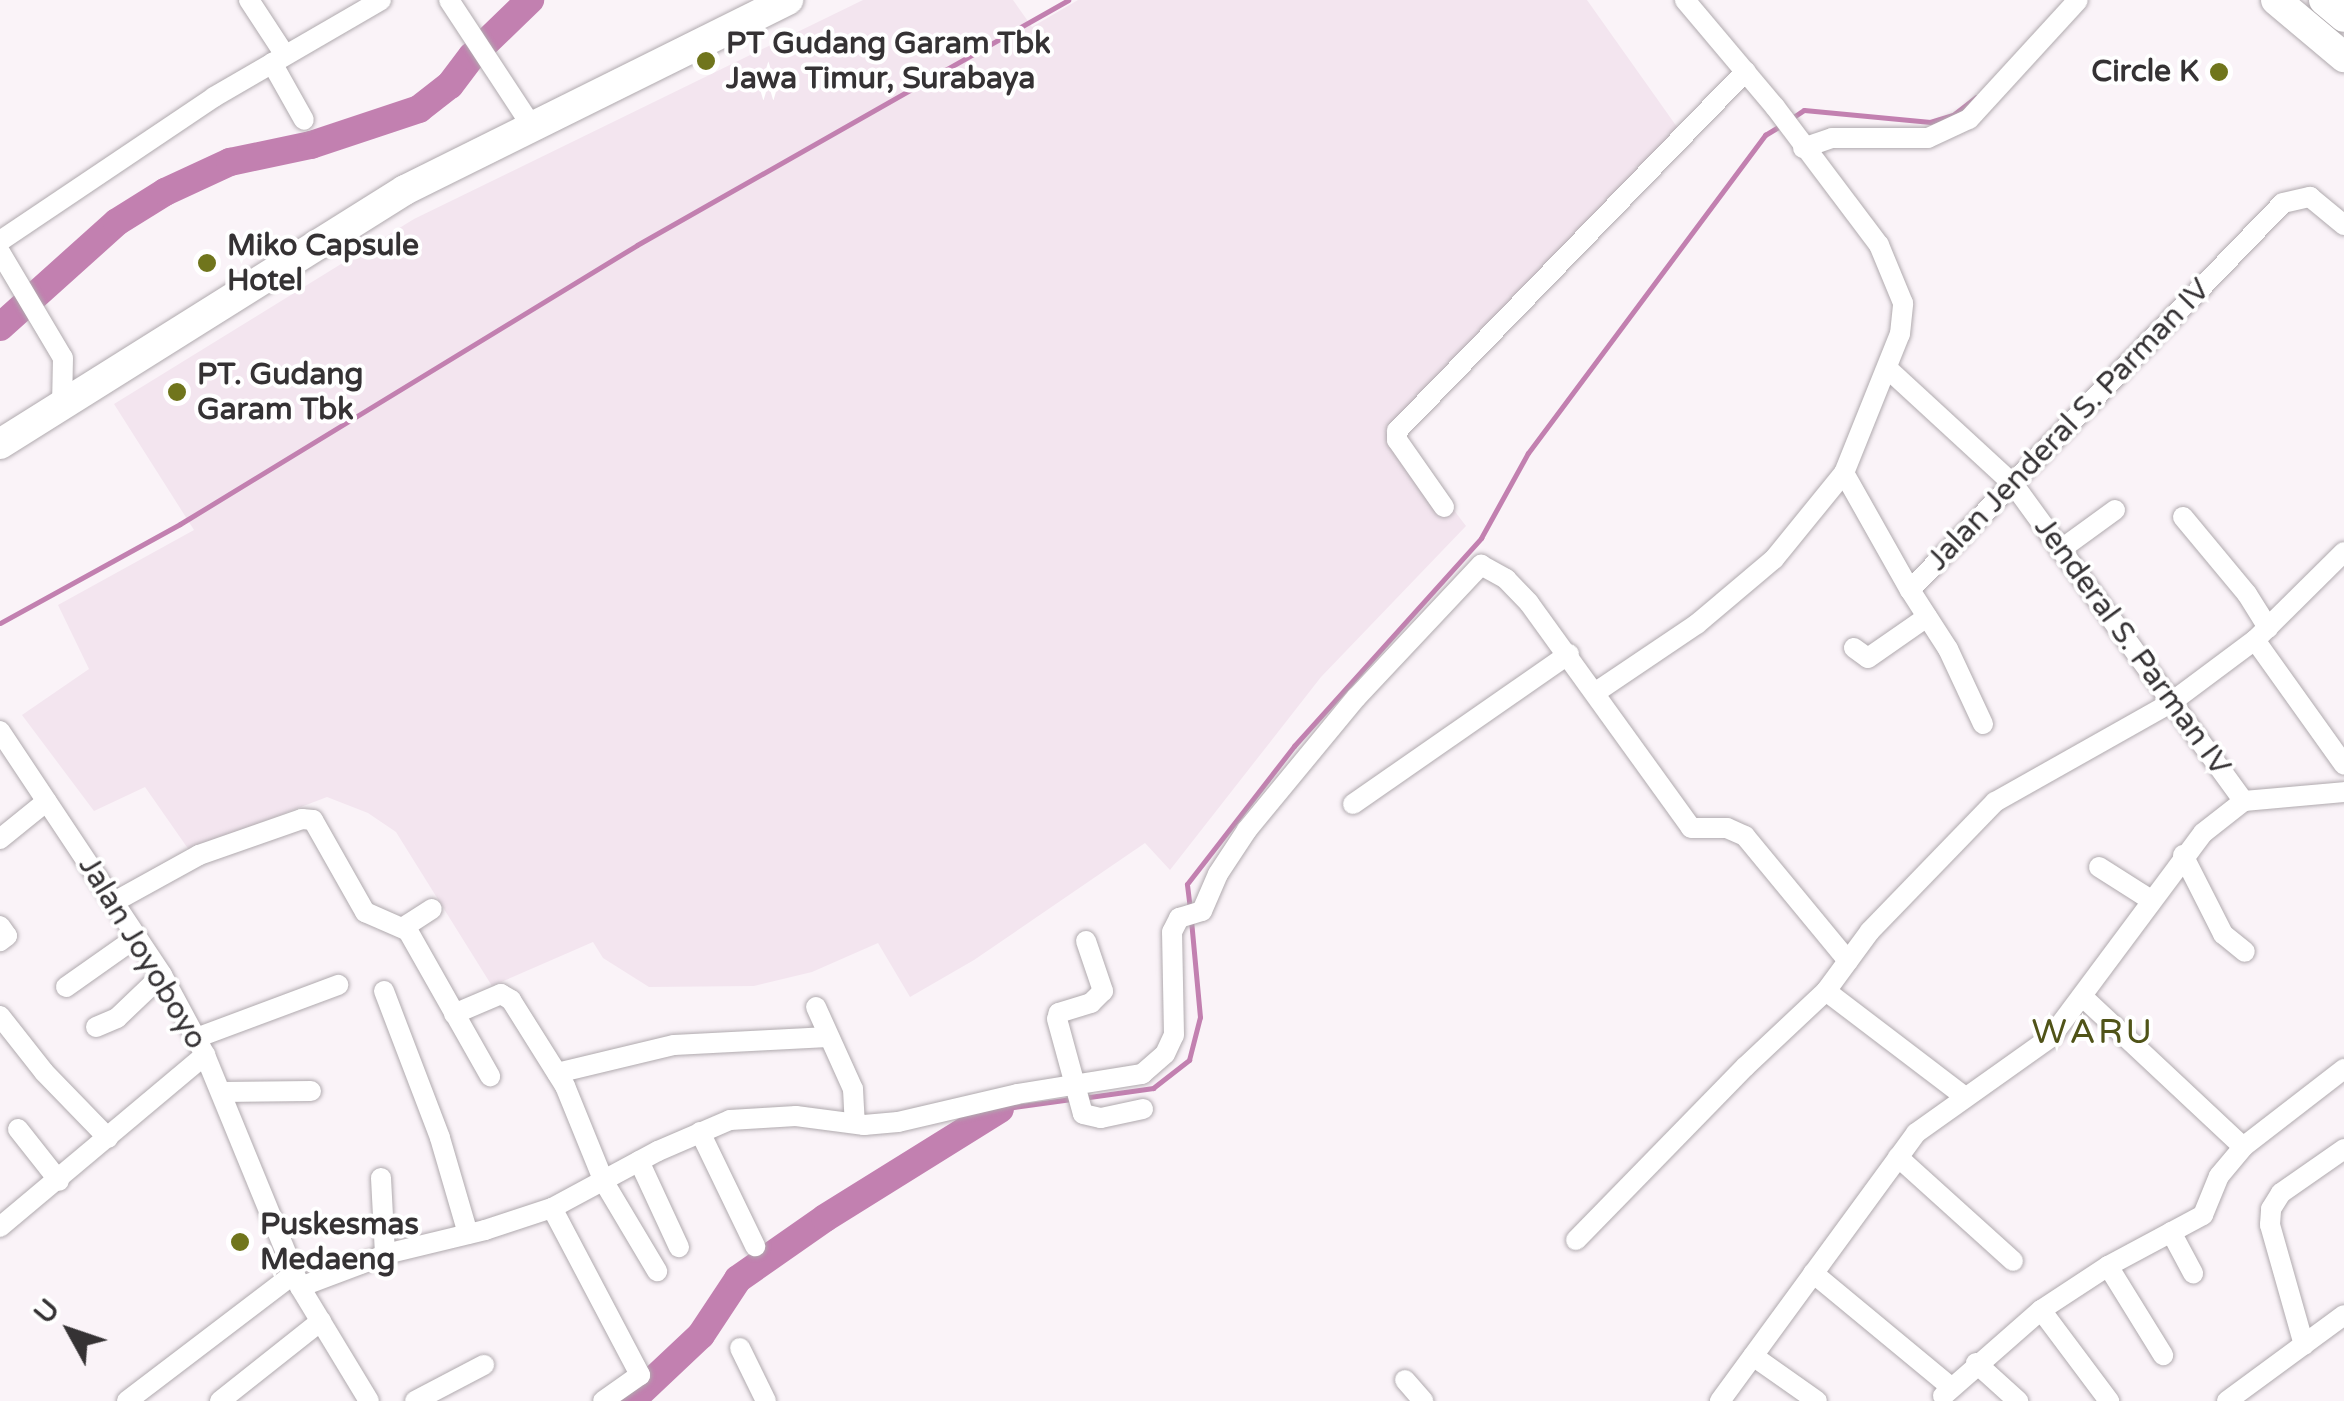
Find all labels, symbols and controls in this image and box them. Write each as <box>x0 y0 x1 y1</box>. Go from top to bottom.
place label: PT Gudang Garam Tbk Jawa Timur, Surabaya <box>726 26 1051 96</box>
marker: PT Gudang Garam Tbk Jawa Timur, Surabaya <box>695 50 717 72</box>
place label: Circle K <box>2091 54 2199 90</box>
marker: Circle K <box>2208 61 2230 83</box>
place label: Miko Capsule Hotel <box>227 228 419 298</box>
marker: Miko Capsule Hotel <box>196 252 218 274</box>
street label: Jalan Jenderal S. Parman IV <box>1920 272 2218 578</box>
place label: PT. Gudang Garam Tbk <box>197 357 363 428</box>
marker: PT. Gudang Garam Tbk <box>166 381 188 403</box>
street label: Jenderal S. Parman IV <box>2026 511 2238 783</box>
street label: Jalan Joyoboyo <box>70 850 214 1056</box>
district label: WARU <box>2032 1011 2154 1053</box>
place label: Puskesmas Medaeng <box>260 1207 419 1278</box>
marker: Puskesmas Medaeng <box>229 1231 251 1253</box>
north arrow <box>20 1281 120 1381</box>
text: U <box>27 1293 67 1331</box>

